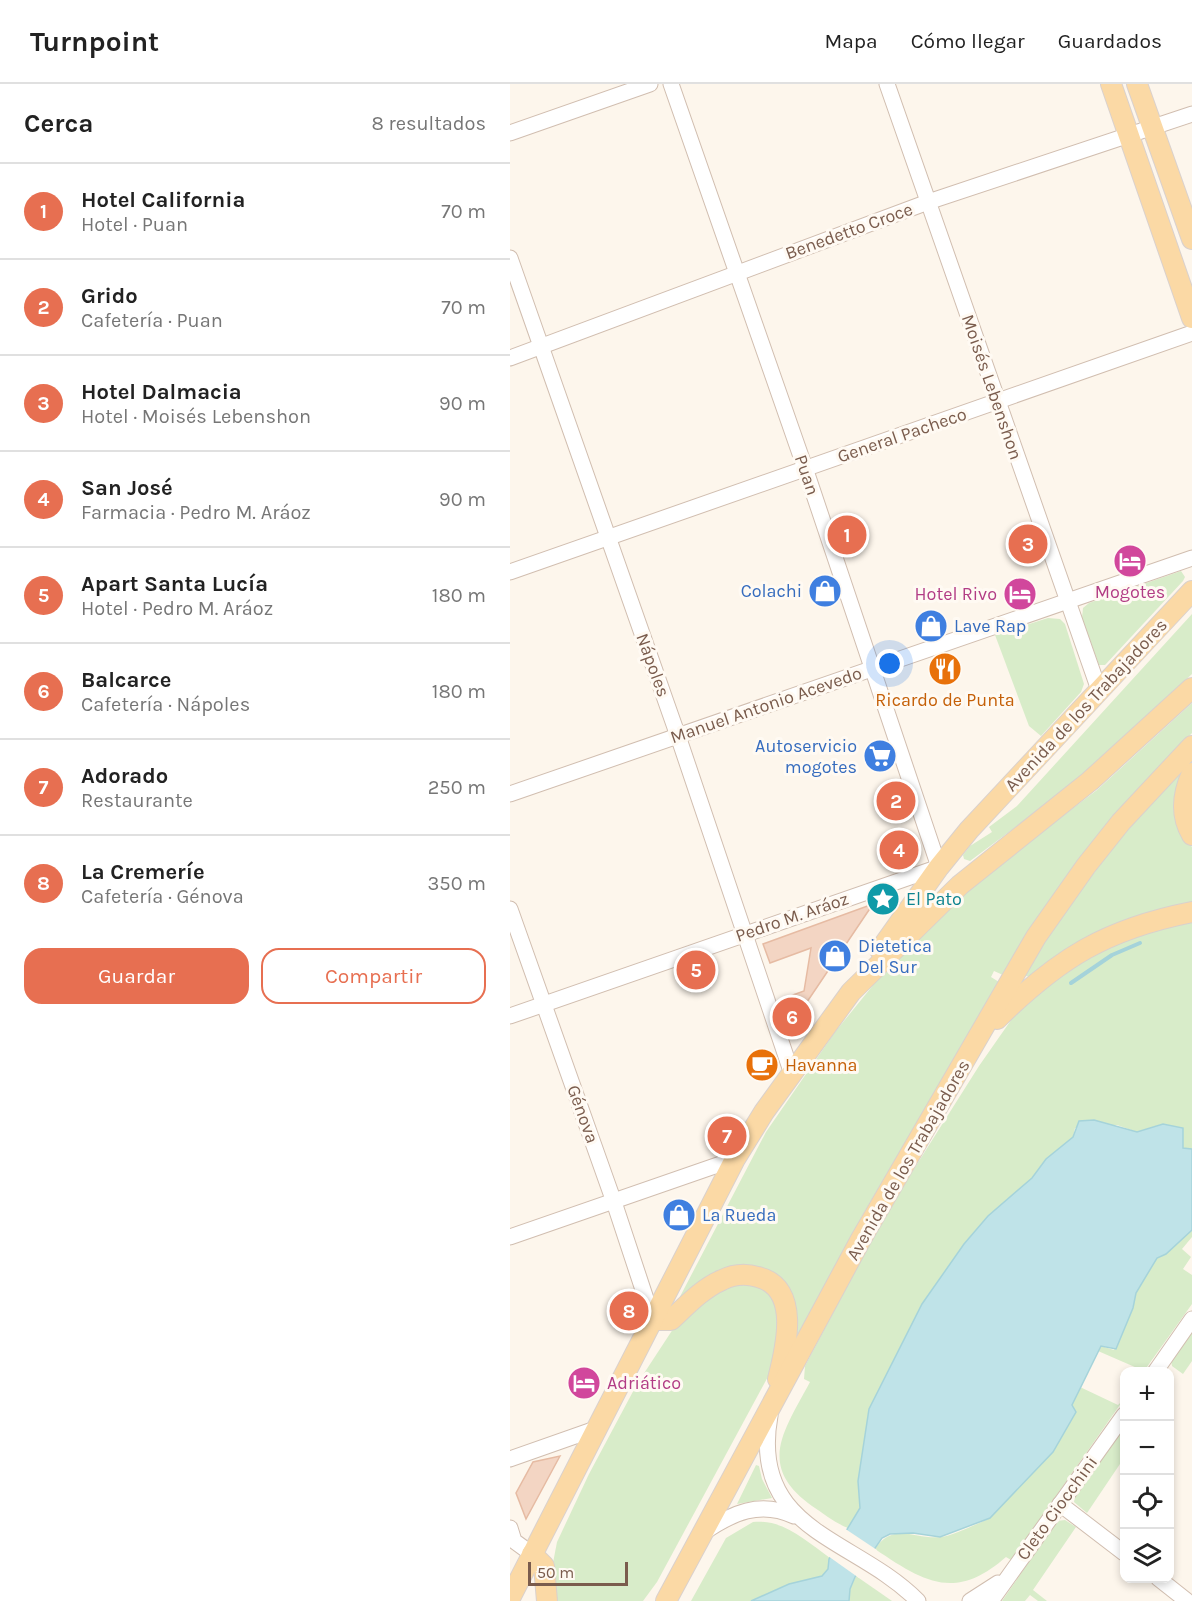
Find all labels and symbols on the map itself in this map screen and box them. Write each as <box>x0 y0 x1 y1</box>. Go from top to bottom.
street label: Benedetto Croce <box>782 198 916 264</box>
street label: Moisés Lebenshon <box>957 311 1027 463</box>
street label: General Pacheco <box>835 403 969 467</box>
street label: Puan <box>790 452 824 498</box>
pin: 1 <box>828 512 866 558</box>
pin: 3 <box>1008 522 1048 566</box>
hotel icon: Mogotes <box>1112 543 1148 579</box>
shop icon: Colachi <box>807 573 843 609</box>
hotel icon: Hotel Rivo <box>1002 576 1038 612</box>
place label: Colachi <box>741 580 802 602</box>
place label: Mogotes <box>1095 581 1165 603</box>
place label: Hotel Rivo <box>915 583 997 605</box>
shop icon: Lave Rap <box>913 608 949 644</box>
street label: Avenida de los Trabajadores <box>1000 614 1172 796</box>
place label: Lave Rap <box>954 615 1026 637</box>
street label: Nápoles <box>631 630 675 700</box>
your location <box>875 649 904 678</box>
restaurant icon: Ricardo de Punta <box>927 651 963 687</box>
street label: Manuel Antonio Acevedo <box>667 662 865 748</box>
place label: Ricardo de Punta <box>875 689 1015 711</box>
place label: Autoservicio mogotes <box>755 735 857 778</box>
supermarket icon: Autoservicio mogotes <box>862 738 898 774</box>
pin: 2 <box>876 778 916 824</box>
pin: 4 <box>880 828 918 873</box>
place icon: El Pato <box>865 881 901 917</box>
street label: Pedro M. Aráoz <box>732 887 852 947</box>
place label: El Pato <box>906 888 962 910</box>
place label: Dietetica Del Sur <box>858 935 932 978</box>
shop icon: Dietetica Del Sur <box>817 938 853 974</box>
pin: 5 <box>676 948 716 992</box>
pin: 6 <box>772 994 812 1040</box>
cafe icon: Havanna <box>744 1047 780 1083</box>
place label: Havanna <box>785 1054 858 1076</box>
street label: Avenida de los Trabajadores <box>841 1056 975 1264</box>
street label: Génova <box>562 1082 604 1146</box>
pin: 7 <box>708 1114 746 1158</box>
shop icon: La Rueda <box>661 1197 697 1233</box>
place label: La Rueda <box>702 1204 776 1226</box>
pin: 8 <box>610 1288 648 1334</box>
hotel icon: Adriático <box>566 1365 602 1401</box>
place label: Adriático <box>607 1372 681 1394</box>
street label: Cleto Ciocchini <box>1012 1452 1102 1564</box>
scale bar <box>528 1559 628 1586</box>

